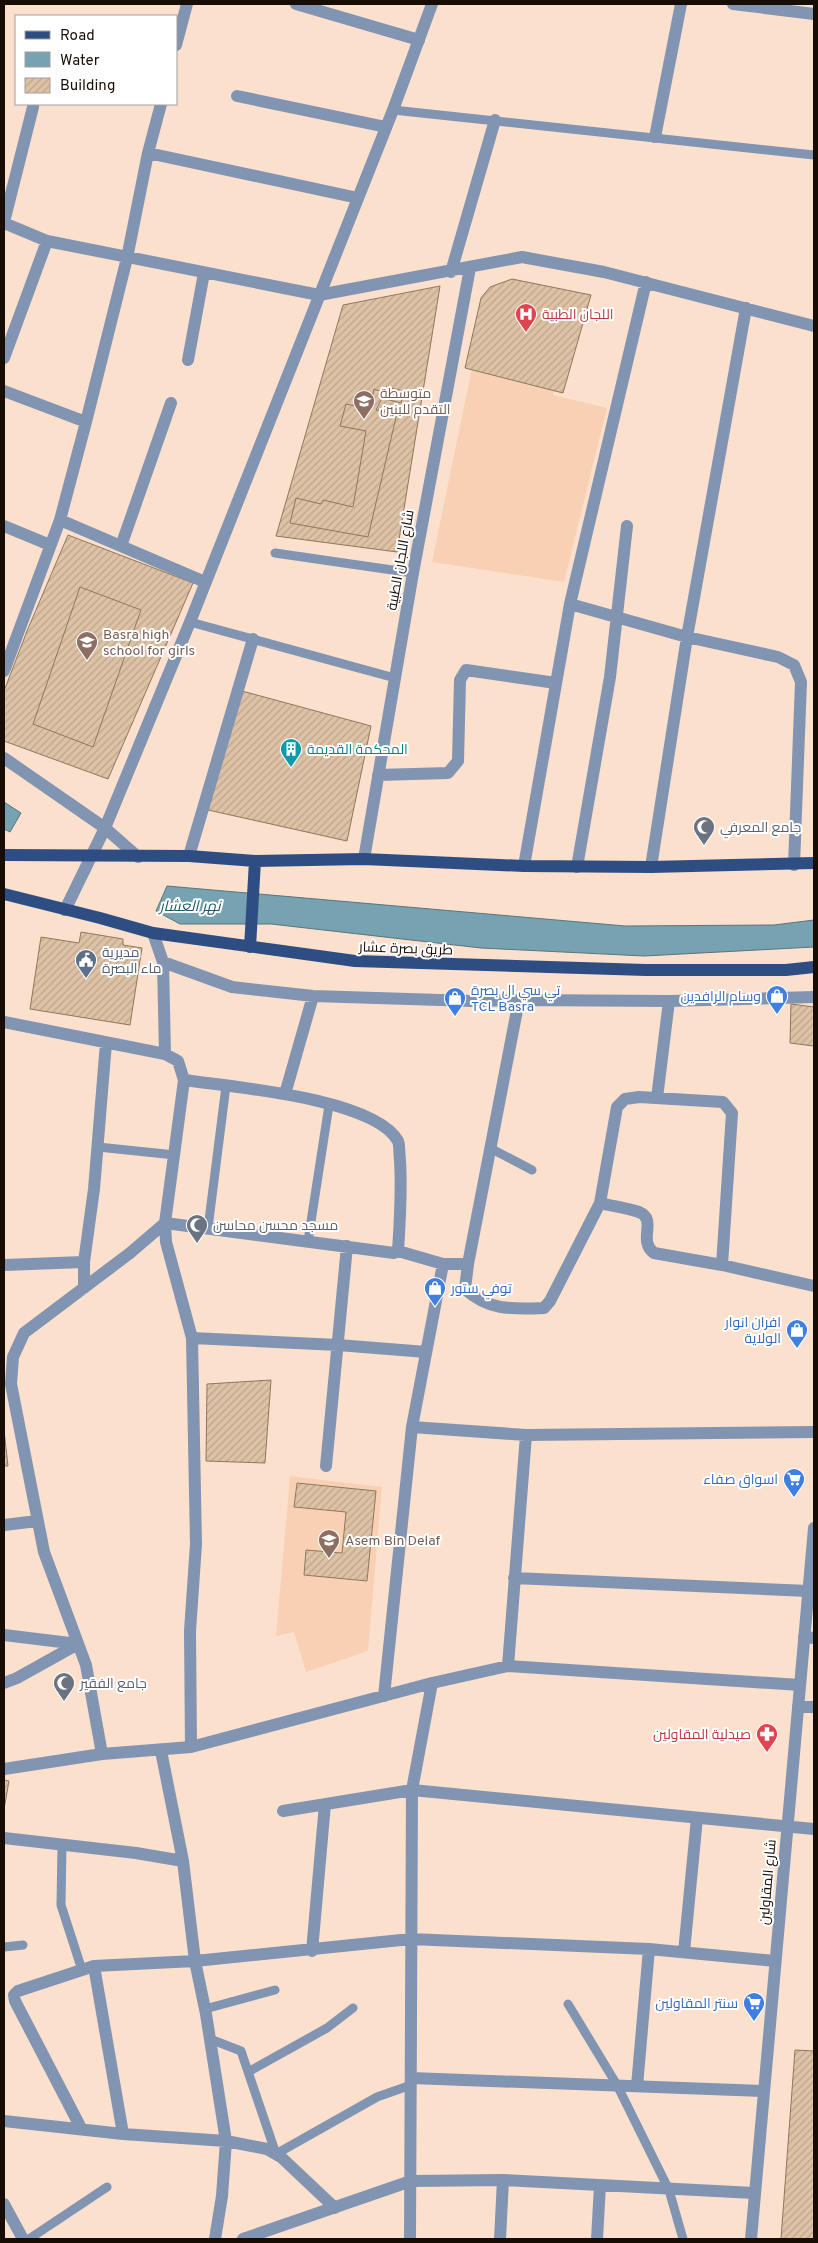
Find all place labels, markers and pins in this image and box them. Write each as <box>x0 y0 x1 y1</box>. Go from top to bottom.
hospital icon: اللجان الطبية <box>514 302 538 333</box>
place label: اللجان الطبية <box>542 307 614 324</box>
place label: متوسطة التقدم للبنين <box>380 386 451 419</box>
school or university icon: متوسطة التقدم للبنين <box>352 389 376 420</box>
place label: Basra high school for girls <box>103 627 195 660</box>
school or university icon: Basra high school for girls <box>75 630 99 661</box>
building icon: المحكمة القديمة <box>279 737 303 768</box>
place label: المحكمة القديمة <box>307 742 408 759</box>
mosque icon: جامع المعرفي <box>692 815 716 846</box>
place label: جامع المعرفي <box>720 820 801 839</box>
place label: مديرية ماء البصرة <box>102 945 162 978</box>
public building icon: مديرية ماء البصرة <box>74 948 98 979</box>
place label: تي سي ال بصرة TCL Basra <box>471 983 561 1016</box>
shop icon: وسام الرافدين <box>765 984 789 1015</box>
shop icon: تي سي ال بصرة TCL Basra <box>443 986 467 1017</box>
place label: وسام الرافدين <box>681 989 761 1006</box>
mosque icon: مسجد محسن محاسن <box>185 1213 209 1244</box>
place label: مسجد محسن محاسن <box>213 1218 338 1235</box>
shop icon: توفي ستور <box>423 1276 447 1307</box>
place label: توفي ستور <box>450 1281 512 1300</box>
place label: افران انوار الولاية <box>724 1315 781 1348</box>
shop icon: افران انوار الولاية <box>785 1318 809 1349</box>
supermarket icon: اسواق صفاء <box>782 1467 806 1498</box>
place label: اسواق صفاء <box>703 1472 778 1489</box>
school or university icon: Asem Bin Delaf <box>317 1528 341 1559</box>
place label: Asem Bin Delaf <box>345 1533 441 1550</box>
mosque icon: جامع الفقير <box>52 1671 76 1702</box>
place label: جامع الفقير <box>79 1676 147 1693</box>
pharmacy icon: صيدلية المقاولين <box>755 1722 779 1753</box>
place label: صيدلية المقاولين <box>653 1727 751 1744</box>
supermarket icon: سنتر المقاولين <box>742 1991 766 2022</box>
place label: سنتر المقاولين <box>655 1996 738 2013</box>

